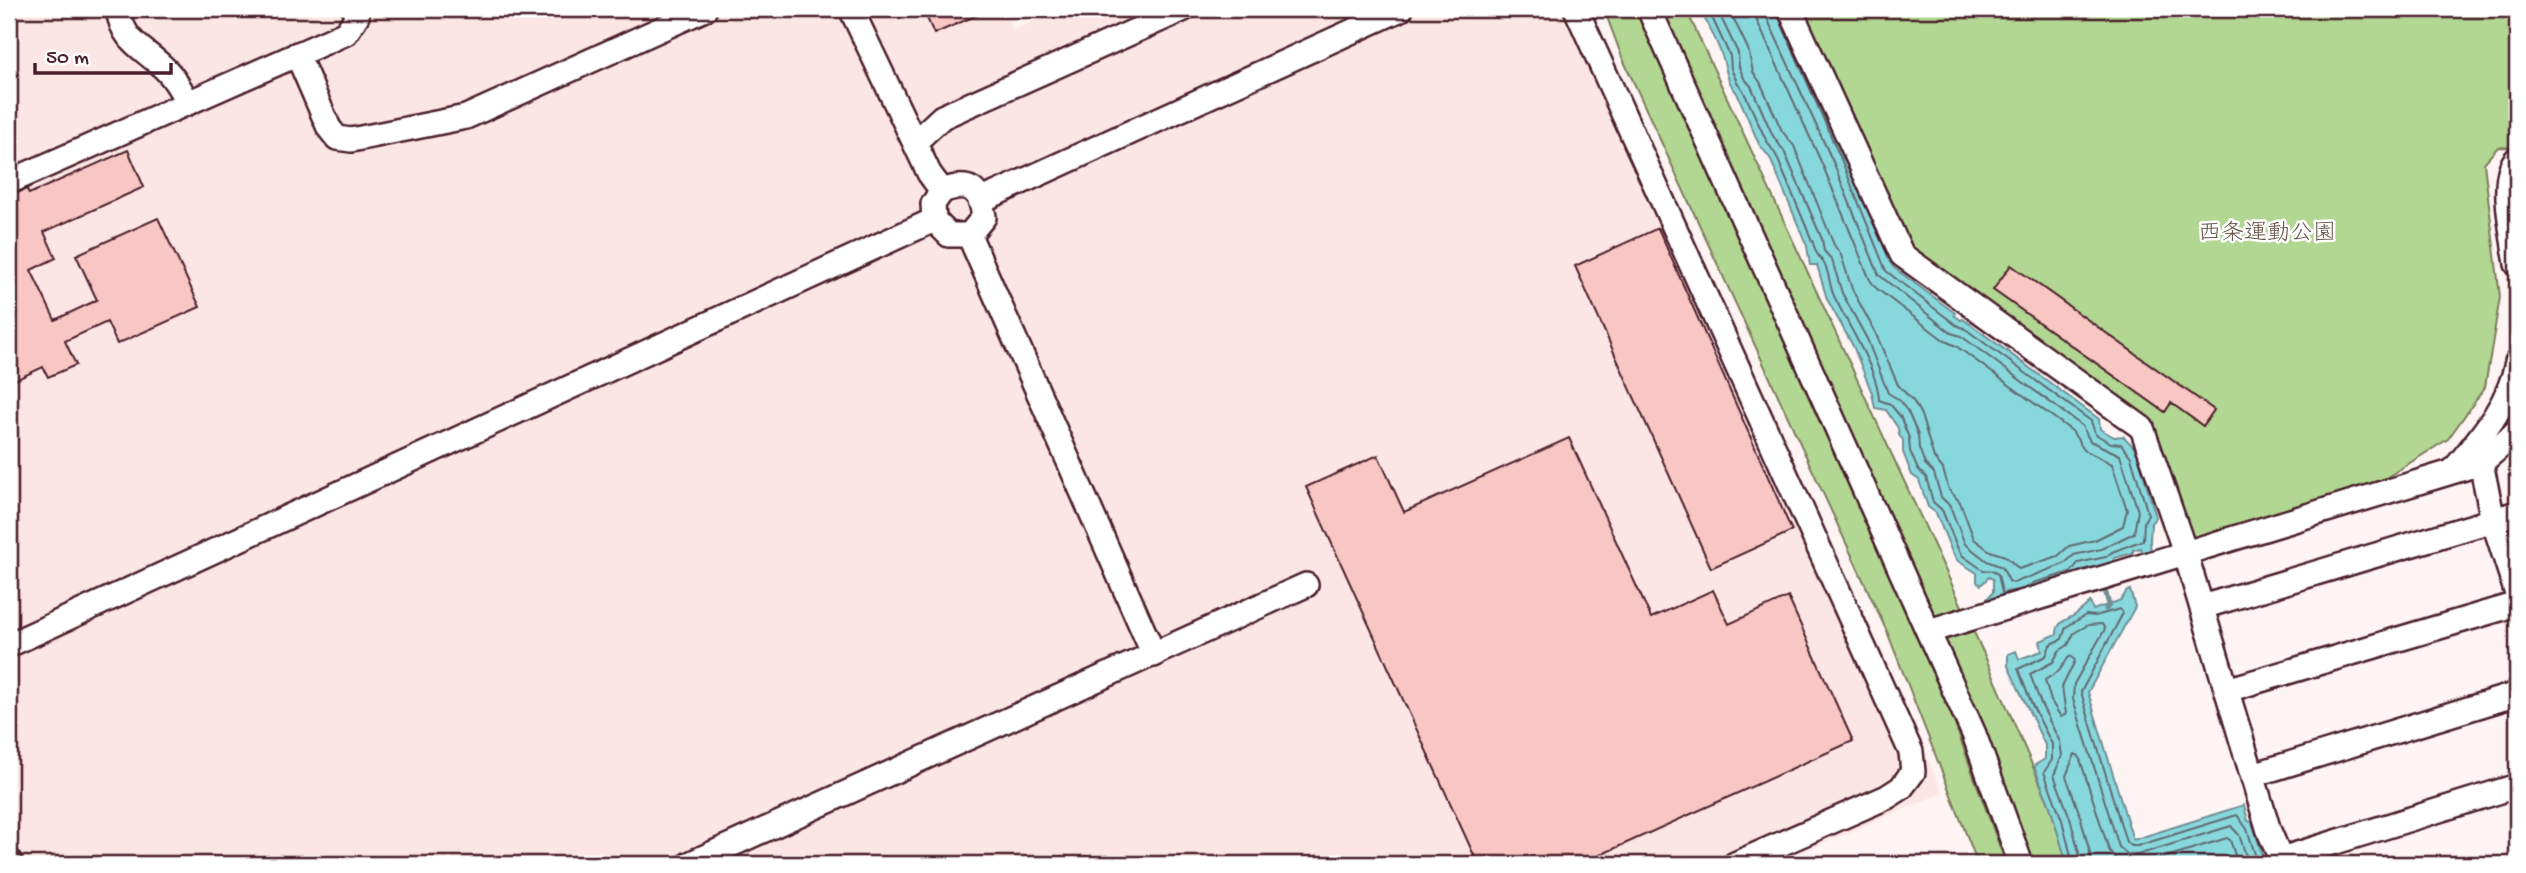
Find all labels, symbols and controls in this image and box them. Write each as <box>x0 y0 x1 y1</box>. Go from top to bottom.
scale bar <box>35 32 172 76</box>
text: 50 m <box>46 47 89 72</box>
park label: 西条運動公園 <box>2198 220 2336 248</box>

